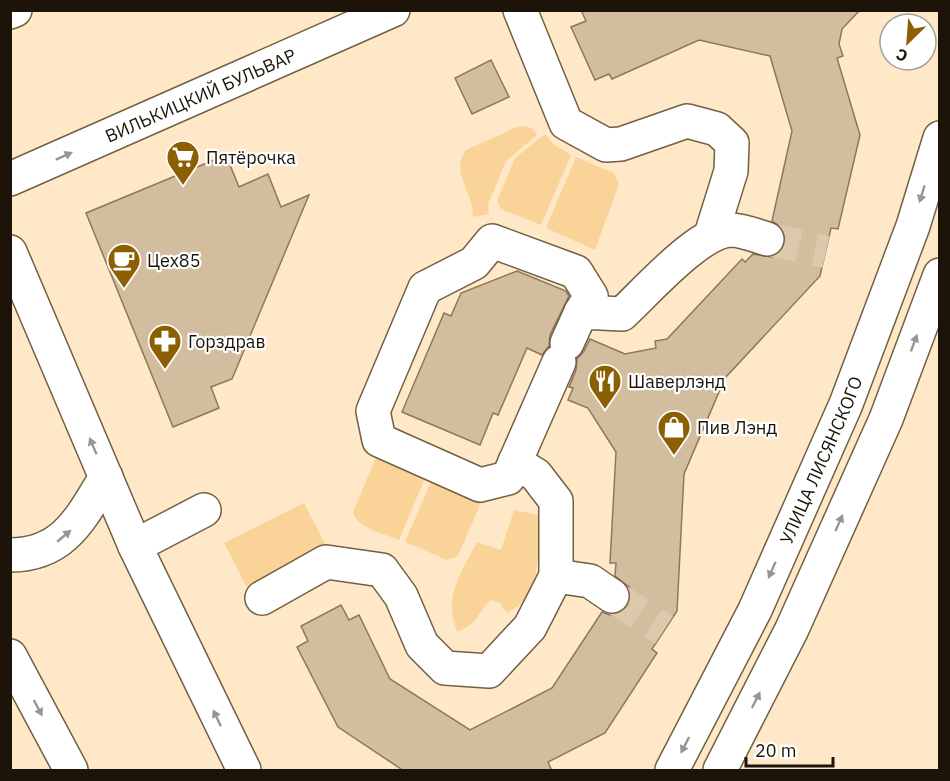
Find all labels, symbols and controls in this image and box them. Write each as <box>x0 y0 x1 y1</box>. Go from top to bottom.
north arrow <box>878 12 938 72</box>
street label: ВИЛЬКИЦКИЙ БУЛЬВАР <box>101 43 299 147</box>
text: С <box>893 44 911 67</box>
supermarket icon: Пятёрочка <box>165 139 201 186</box>
place label: Пятёрочка <box>206 146 296 169</box>
one-way arrow <box>55 150 73 160</box>
one-way arrow <box>917 185 926 203</box>
cafe icon: Цех85 <box>106 242 142 289</box>
place label: Цех85 <box>147 249 200 272</box>
pharmacy icon: Горздрав <box>147 323 183 370</box>
place label: Горздрав <box>188 330 266 353</box>
one-way arrow <box>909 334 919 352</box>
restaurant icon: Шаверлэнд <box>587 363 623 410</box>
place label: Шаверлэнд <box>628 370 726 393</box>
street label: УЛИЦА ЛИСЯНСКОГО <box>774 373 867 548</box>
shop icon: Пив Лэнд <box>656 409 692 456</box>
place label: Пив Лэнд <box>697 416 777 439</box>
one-way arrow <box>88 437 97 454</box>
one-way arrow <box>834 514 844 532</box>
one-way arrow <box>56 529 72 542</box>
one-way arrow <box>768 562 777 579</box>
one-way arrow <box>751 691 761 708</box>
one-way arrow <box>33 699 43 716</box>
one-way arrow <box>213 710 222 727</box>
scale bar <box>746 730 833 768</box>
one-way arrow <box>680 736 690 753</box>
text: 20 m <box>755 739 797 762</box>

